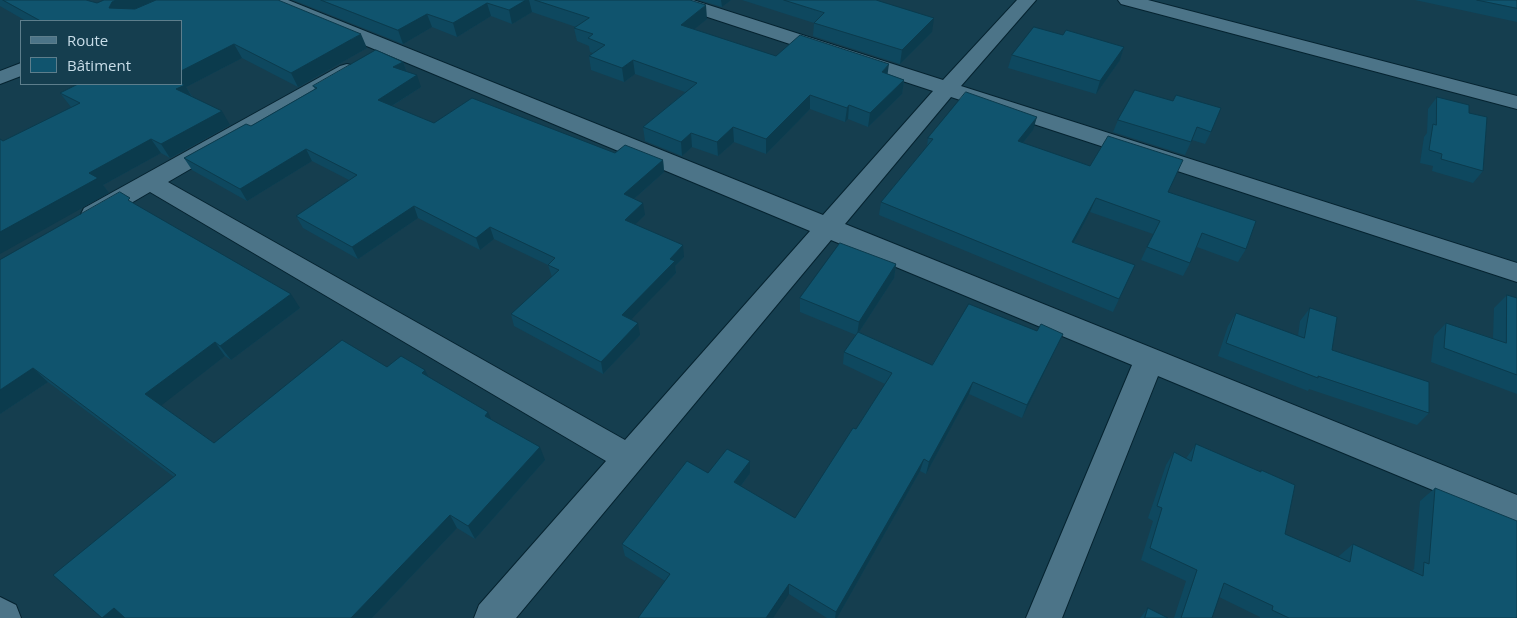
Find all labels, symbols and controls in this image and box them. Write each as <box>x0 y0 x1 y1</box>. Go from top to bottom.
legend <box>20 20 182 85</box>
text: Route <box>67 30 108 50</box>
text: Bâtiment <box>67 55 131 75</box>

